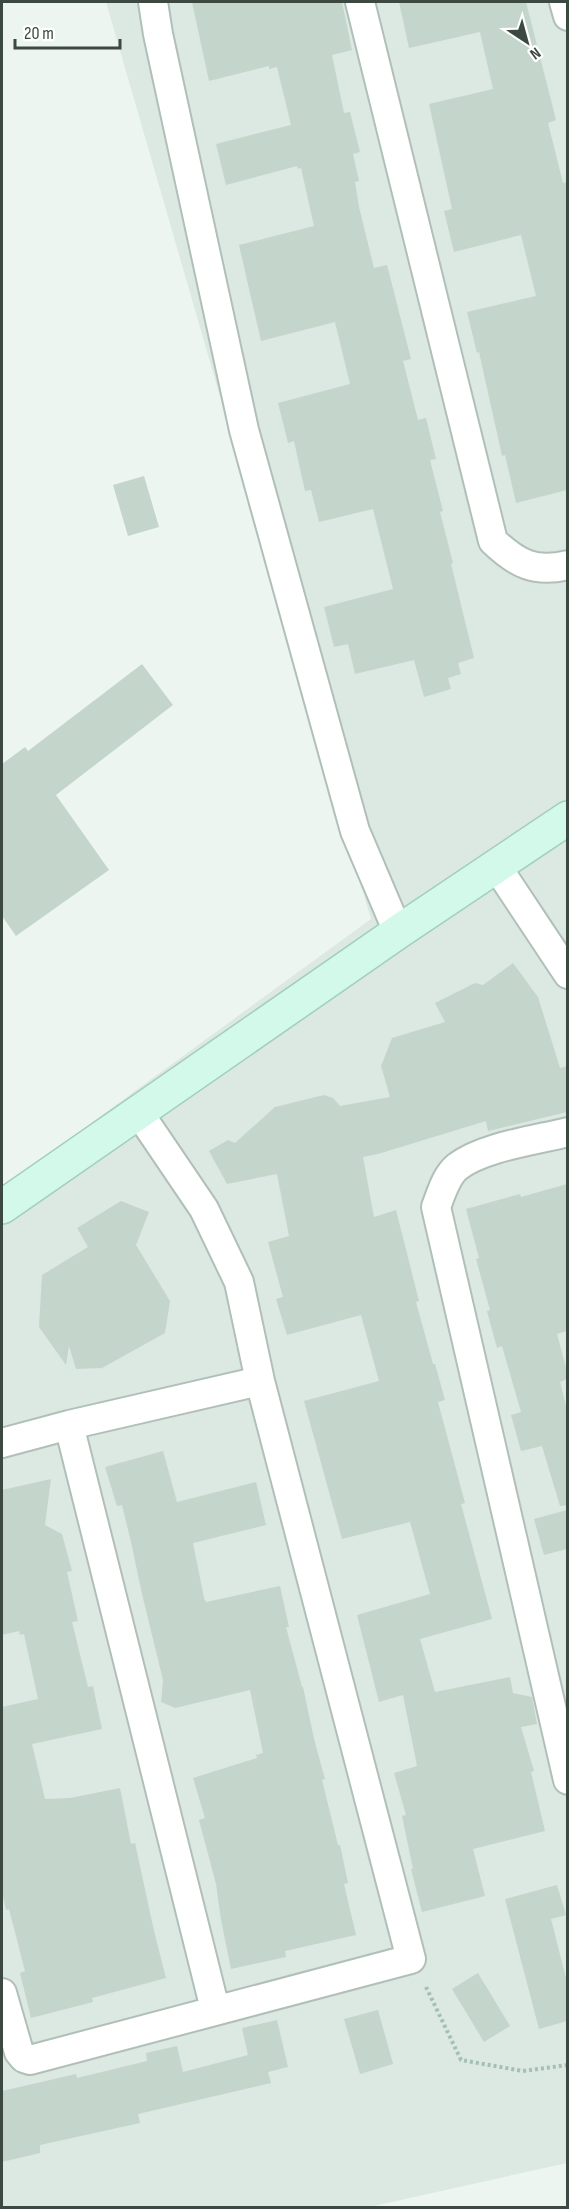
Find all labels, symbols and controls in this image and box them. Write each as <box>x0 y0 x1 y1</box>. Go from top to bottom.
scale bar <box>15 12 120 50</box>
north arrow <box>497 12 557 72</box>
text: 20 m <box>24 23 54 44</box>
text: N <box>526 43 544 63</box>

